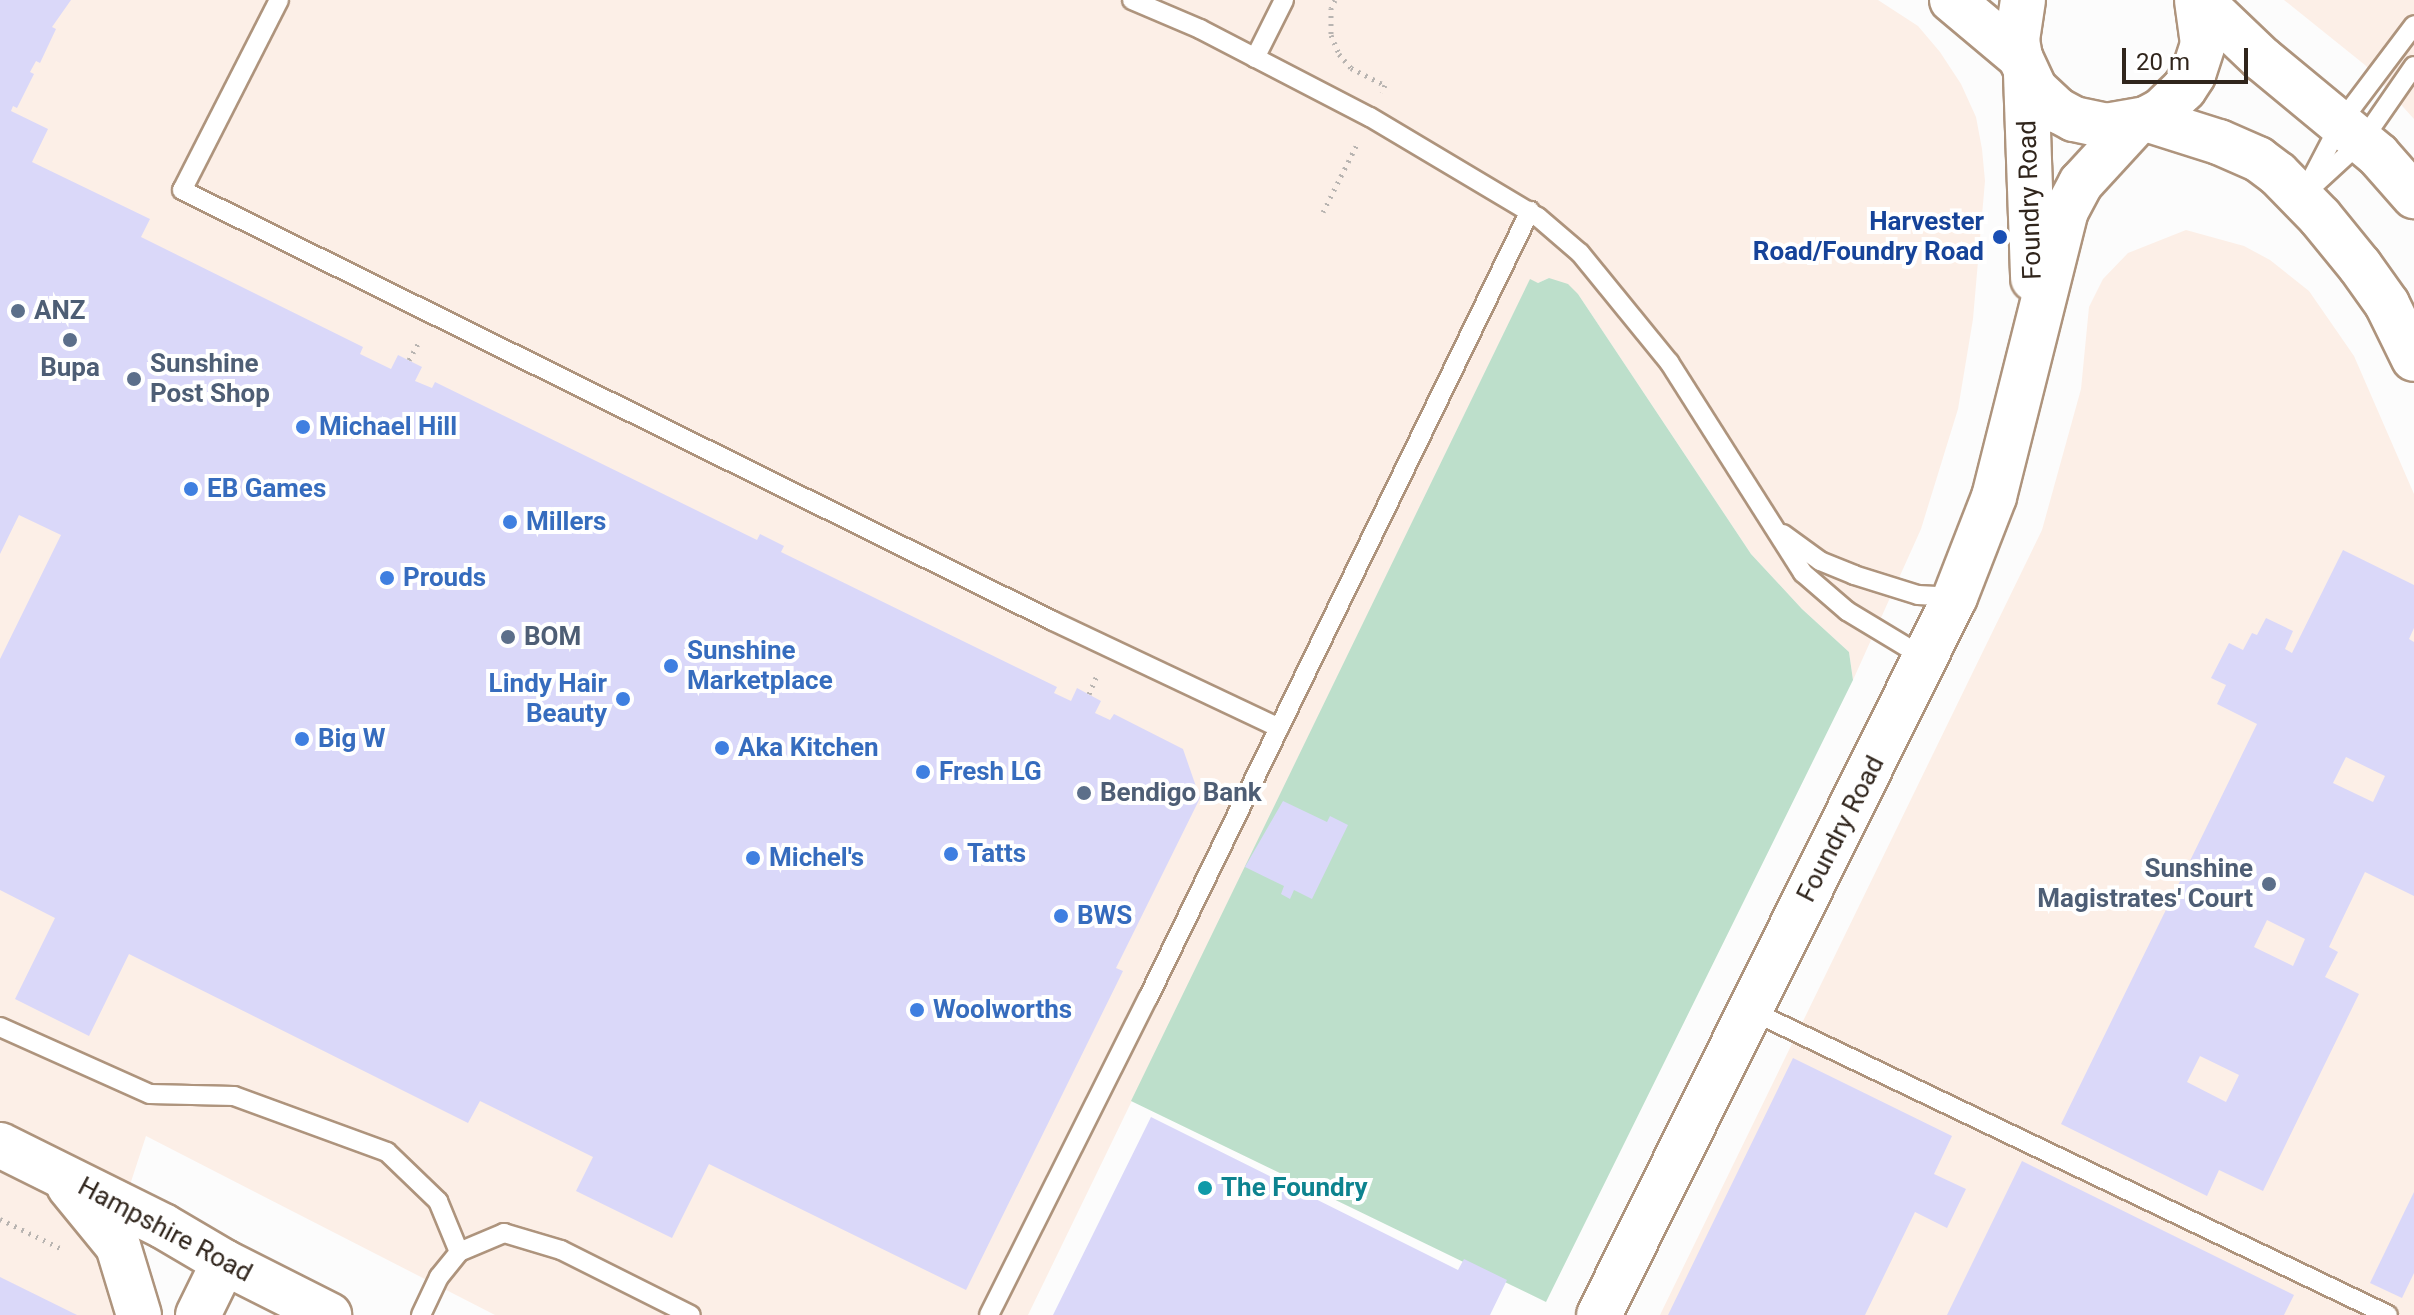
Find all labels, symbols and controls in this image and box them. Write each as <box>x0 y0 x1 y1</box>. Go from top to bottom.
scale bar <box>2126 32 2252 82</box>
text: 20 m <box>2136 48 2190 76</box>
street label: Foundry Road <box>2012 120 2048 280</box>
place label: Harvester Road/Foundry Road <box>1753 206 1984 268</box>
marker: Harvester Road/Foundry Road <box>1991 228 2009 246</box>
place label: ANZ <box>34 295 86 327</box>
marker: ANZ <box>9 302 27 320</box>
marker: Bupa <box>61 331 79 349</box>
place label: Sunshine Post Shop <box>150 348 270 410</box>
place label: Bupa <box>40 352 100 384</box>
marker: Sunshine Post Shop <box>125 370 143 388</box>
place label: Michael Hill <box>319 411 457 443</box>
marker: Michael Hill <box>294 418 312 436</box>
place label: EB Games <box>207 473 326 505</box>
marker: EB Games <box>182 480 200 498</box>
place label: Millers <box>526 506 606 538</box>
marker: Millers <box>501 513 519 531</box>
place label: Prouds <box>403 562 486 594</box>
marker: Prouds <box>378 569 396 587</box>
place label: BOM <box>524 621 581 653</box>
marker: BOM <box>499 628 517 646</box>
place label: Sunshine Marketplace <box>687 635 833 696</box>
marker: Sunshine Marketplace <box>662 657 680 675</box>
place label: Lindy Hair Beauty <box>489 668 607 730</box>
marker: Lindy Hair Beauty <box>614 690 632 708</box>
place label: Big W <box>318 723 386 755</box>
marker: Big W <box>293 730 311 748</box>
place label: Aka Kitchen <box>738 732 879 764</box>
marker: Aka Kitchen <box>713 739 731 757</box>
street label: Foundry Road <box>1791 751 1891 907</box>
place label: Fresh LG <box>939 756 1042 788</box>
marker: Fresh LG <box>914 763 932 781</box>
place label: Bendigo Bank <box>1100 777 1262 809</box>
marker: Bendigo Bank <box>1075 784 1093 802</box>
place label: Tatts <box>967 838 1026 870</box>
place label: Michel's <box>769 842 864 874</box>
marker: Tatts <box>942 845 960 863</box>
marker: Michel's <box>744 849 762 867</box>
place label: Sunshine Magistrates' Court <box>2037 853 2253 914</box>
marker: Sunshine Magistrates' Court <box>2260 875 2278 893</box>
place label: BWS <box>1077 900 1132 932</box>
marker: BWS <box>1052 907 1070 925</box>
place label: Woolworths <box>933 994 1072 1026</box>
marker: Woolworths <box>908 1001 926 1019</box>
street label: Hampshire Road <box>73 1171 257 1289</box>
place label: The Foundry <box>1221 1172 1367 1204</box>
marker: The Foundry <box>1196 1179 1214 1197</box>

